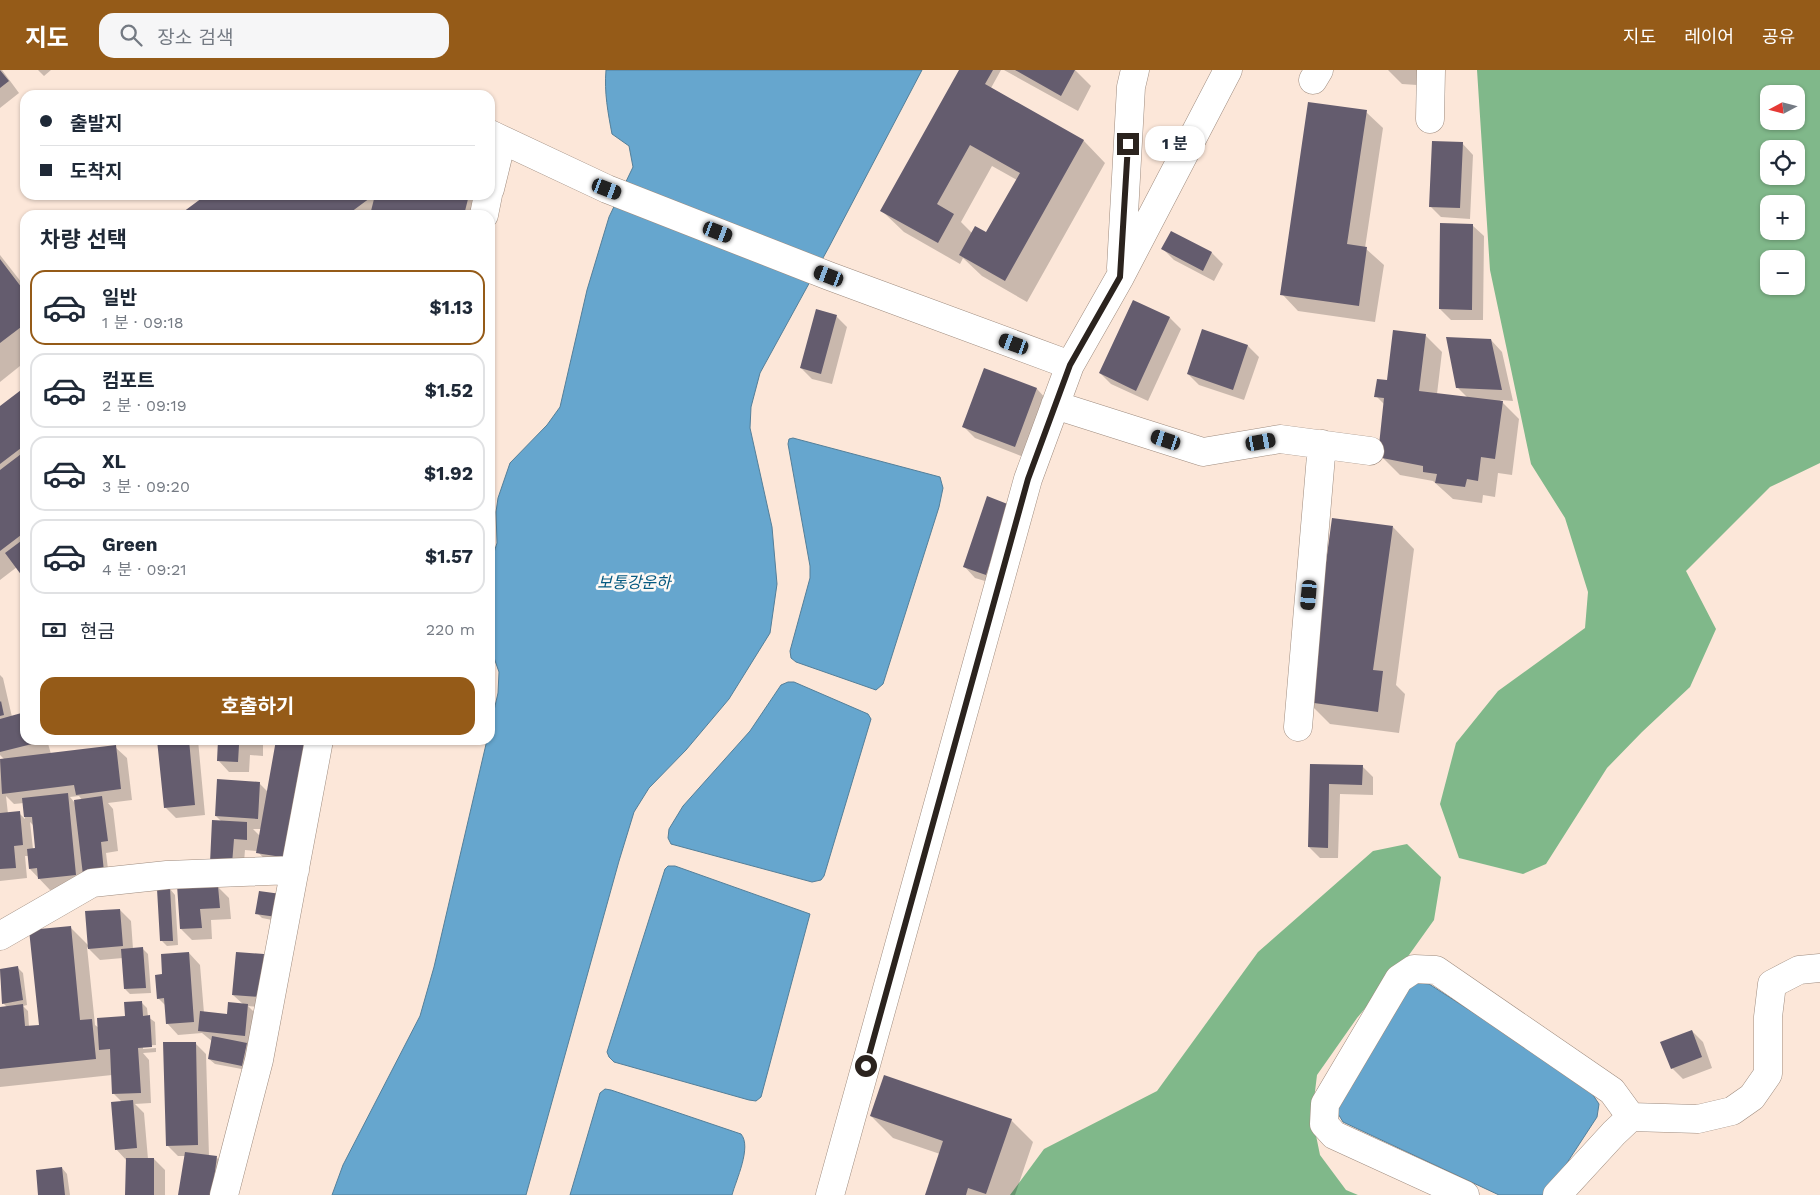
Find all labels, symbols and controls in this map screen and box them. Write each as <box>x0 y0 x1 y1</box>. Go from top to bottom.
search box <box>99 13 449 58</box>
icon: search <box>117 21 145 49</box>
text: 지도 <box>25 24 69 52</box>
text: 장소 검색 <box>157 26 234 49</box>
text: 지도 <box>1623 26 1656 47</box>
text: 레이어 <box>1684 26 1734 47</box>
text: 공유 <box>1762 26 1795 47</box>
north arrow <box>1760 85 1805 130</box>
map controls <box>1760 85 1805 295</box>
text: 출발지 <box>70 112 122 135</box>
callout: 1 분 <box>1146 126 1206 162</box>
route end <box>1117 133 1139 155</box>
text: 1 분 <box>1162 134 1188 153</box>
button: locate <box>1760 140 1805 185</box>
text: 도착지 <box>70 160 122 183</box>
car <box>590 177 623 201</box>
button: + <box>1760 195 1805 240</box>
car <box>701 220 734 244</box>
text: 차량 선택 <box>40 227 127 252</box>
button: − <box>1760 250 1805 295</box>
car <box>812 264 845 288</box>
icon: car <box>42 285 87 330</box>
text: 일반 <box>102 286 137 309</box>
text: $1.13 <box>430 296 473 319</box>
text: 1 분 · 09:18 <box>102 313 184 332</box>
car <box>997 332 1030 356</box>
icon: car <box>42 368 87 413</box>
text: 컴포트 <box>102 369 154 392</box>
text: $1.52 <box>425 379 473 402</box>
text: 2 분 · 09:19 <box>102 396 187 415</box>
car <box>1149 428 1182 452</box>
car <box>1244 432 1277 452</box>
text: XL <box>102 450 126 473</box>
icon: car <box>42 451 87 496</box>
text: $1.92 <box>424 462 473 485</box>
text: 3 분 · 09:20 <box>102 477 190 496</box>
text: Green <box>102 533 158 556</box>
icon: car <box>42 534 87 579</box>
text: $1.57 <box>425 545 473 568</box>
text: 4 분 · 09:21 <box>102 560 187 579</box>
water label: 보통강운하 <box>597 573 673 592</box>
car <box>1300 579 1317 611</box>
icon: cash <box>40 616 68 644</box>
text: 현금 <box>80 620 115 643</box>
text: 220 m <box>426 620 475 639</box>
button: 호출하기 <box>40 677 475 735</box>
route start <box>855 1055 877 1077</box>

